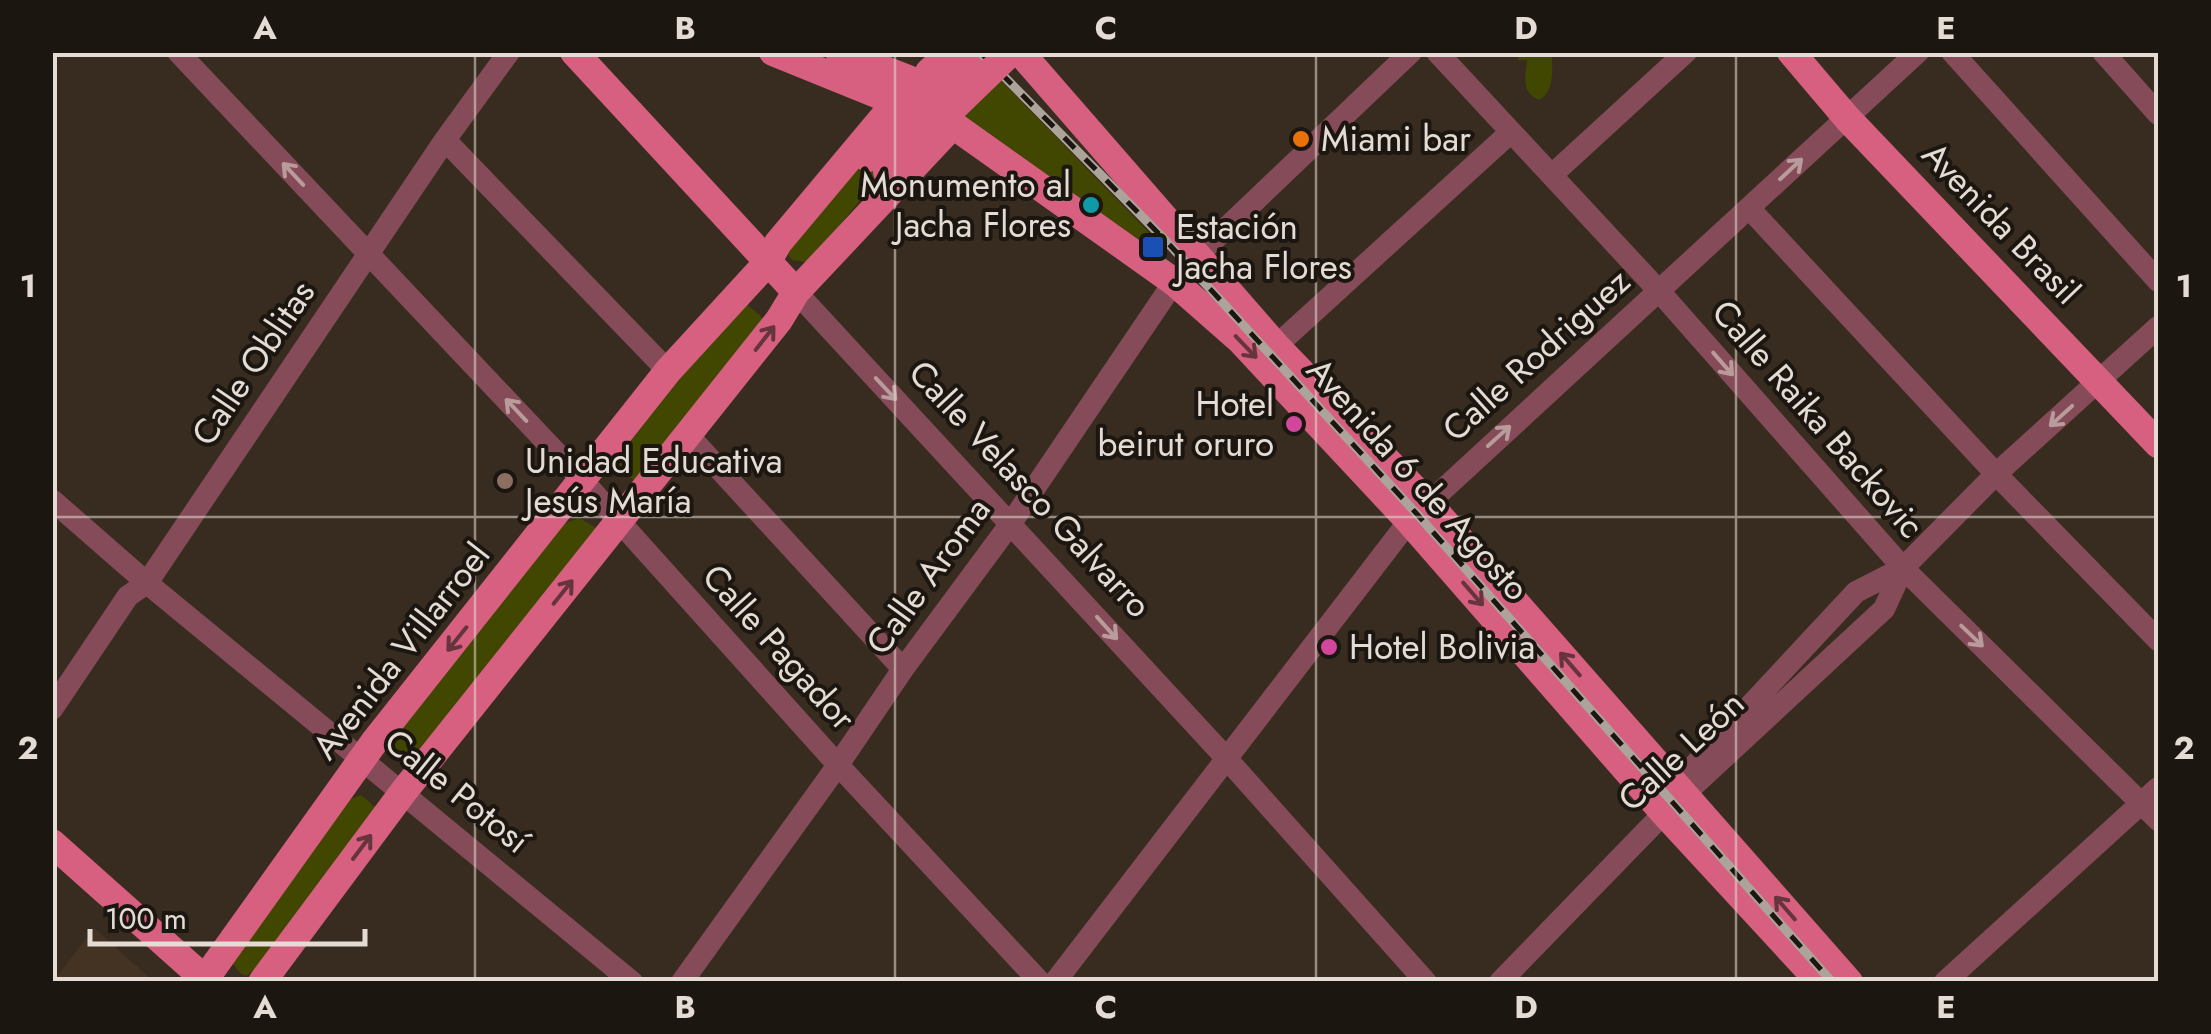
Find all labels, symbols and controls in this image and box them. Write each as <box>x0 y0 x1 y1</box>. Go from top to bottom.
text: A <box>252 5 277 51</box>
text: B <box>674 5 696 51</box>
text: C <box>1095 5 1117 51</box>
text: D <box>1514 5 1538 51</box>
text: E <box>1936 5 1956 51</box>
place label: Miami bar <box>1321 114 1471 164</box>
marker: Miami bar <box>1290 128 1312 150</box>
street label: Avenida Brasil <box>1911 131 2091 315</box>
one-way arrow <box>1778 158 1803 181</box>
place label: Monumento al Jacha Flores <box>860 160 1071 250</box>
one-way arrow <box>281 162 305 186</box>
marker: Monumento al Jacha Flores <box>1080 194 1102 216</box>
place label: Estación Jacha Flores <box>1172 202 1352 292</box>
marker: Estación Jacha Flores <box>1140 234 1166 260</box>
street label: Calle Rodriguez <box>1431 257 1641 453</box>
text: 1 <box>20 263 36 309</box>
text: 1 <box>2176 263 2192 309</box>
street label: Calle Oblitas <box>179 270 327 456</box>
street label: Calle Raika Backovic <box>1700 289 1936 549</box>
one-way arrow <box>754 325 776 351</box>
one-way arrow <box>1234 335 1258 359</box>
street label: Avenida 6 de Agosto <box>1295 346 1541 612</box>
street label: Calle Velasco Galvarro <box>897 349 1163 629</box>
one-way arrow <box>1712 351 1735 376</box>
one-way arrow <box>874 376 897 401</box>
place label: Hotel beirut oruro <box>1098 379 1274 469</box>
one-way arrow <box>505 398 528 423</box>
one-way arrow <box>2049 405 2074 428</box>
marker: Hotel beirut oruro <box>1283 413 1305 435</box>
one-way arrow <box>1486 425 1511 448</box>
place label: Unidad Educativa Jesús María <box>521 436 783 526</box>
marker: Unidad Educativa Jesús María <box>494 470 516 492</box>
street label: Calle Aroma <box>854 487 1002 665</box>
street label: Avenida Villarroel <box>300 532 502 770</box>
street label: Calle Pagador <box>691 553 867 741</box>
one-way arrow <box>552 579 573 606</box>
one-way arrow <box>1461 581 1484 606</box>
one-way arrow <box>1095 615 1118 640</box>
place label: Hotel Bolivia <box>1349 622 1535 672</box>
one-way arrow <box>1960 624 1984 648</box>
one-way arrow <box>446 625 468 651</box>
marker: Hotel Bolivia <box>1318 636 1340 658</box>
one-way arrow <box>1559 652 1582 677</box>
street label: Calle León <box>1607 679 1755 823</box>
street label: Calle Potosí <box>374 717 542 866</box>
text: 2 <box>18 725 39 771</box>
text: 2 <box>2174 725 2195 771</box>
one-way arrow <box>351 834 372 861</box>
scale bar <box>90 884 365 946</box>
one-way arrow <box>1773 896 1796 921</box>
text: 100 m <box>105 897 187 940</box>
text: A <box>252 984 277 1030</box>
text: B <box>674 984 696 1030</box>
text: C <box>1095 984 1117 1030</box>
text: D <box>1514 984 1538 1030</box>
text: E <box>1936 984 1956 1030</box>

